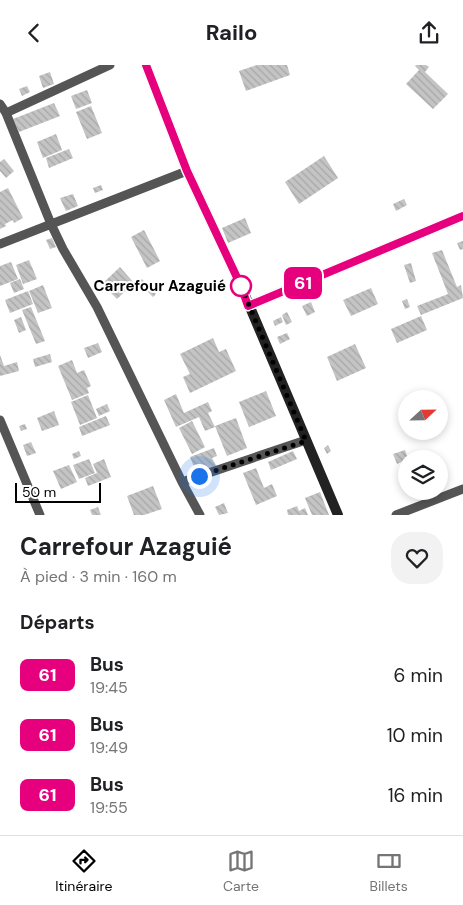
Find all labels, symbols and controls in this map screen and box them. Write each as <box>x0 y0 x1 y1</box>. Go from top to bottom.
text: Railo <box>206 18 257 47</box>
icon: back <box>20 19 48 47</box>
icon: share <box>415 19 443 47</box>
line badge: 61 <box>280 267 326 299</box>
text: 61 <box>294 271 312 295</box>
marker: Carrefour Azaguié <box>230 275 252 297</box>
place label: Carrefour Azaguié <box>94 276 226 296</box>
north arrow <box>398 390 448 440</box>
map controls <box>398 390 448 500</box>
button: layers <box>398 450 448 500</box>
your location <box>187 464 212 489</box>
scale bar <box>15 480 101 503</box>
text: 50 m <box>22 483 56 501</box>
text: Carrefour Azaguié <box>20 531 232 562</box>
button: heart <box>391 532 443 584</box>
text: À pied · 3 min · 160 m <box>20 566 177 587</box>
text: Départs <box>20 610 95 635</box>
text: Bus <box>90 652 124 677</box>
text: 61 <box>39 663 56 687</box>
text: 6 min <box>394 663 443 688</box>
text: 19:45 <box>90 677 128 698</box>
text: Bus <box>90 712 124 737</box>
text: 61 <box>39 723 56 747</box>
text: 10 min <box>387 723 443 748</box>
text: 19:49 <box>90 737 128 758</box>
text: Bus <box>90 772 124 797</box>
text: 61 <box>39 783 56 807</box>
text: 16 min <box>388 783 443 808</box>
text: 19:55 <box>90 797 128 818</box>
tab: Itinéraire <box>55 847 112 895</box>
tab: Carte <box>223 847 259 895</box>
tab: Billets <box>369 847 408 895</box>

